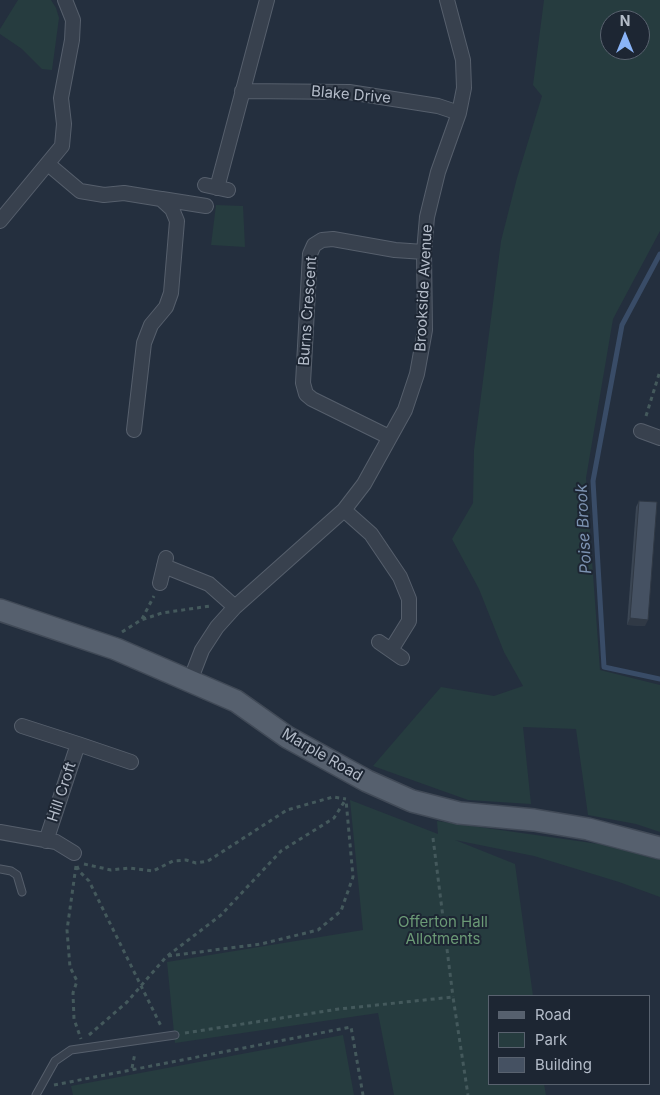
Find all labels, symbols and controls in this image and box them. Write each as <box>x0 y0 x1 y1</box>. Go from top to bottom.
north arrow <box>600 10 650 60</box>
text: N <box>620 12 630 29</box>
street label: Blake Drive <box>310 83 392 107</box>
street label: Brookside Avenue <box>412 224 436 352</box>
street label: Burns Crescent <box>295 256 321 366</box>
water label: Poise Brook <box>572 484 596 574</box>
street label: Marple Road <box>279 725 365 785</box>
street label: Hill Croft <box>44 760 80 824</box>
park label: Offerton Hall Allotments <box>398 913 488 948</box>
legend <box>488 995 650 1085</box>
text: Road <box>535 1005 571 1024</box>
text: Park <box>535 1030 567 1049</box>
text: Building <box>535 1055 592 1074</box>

